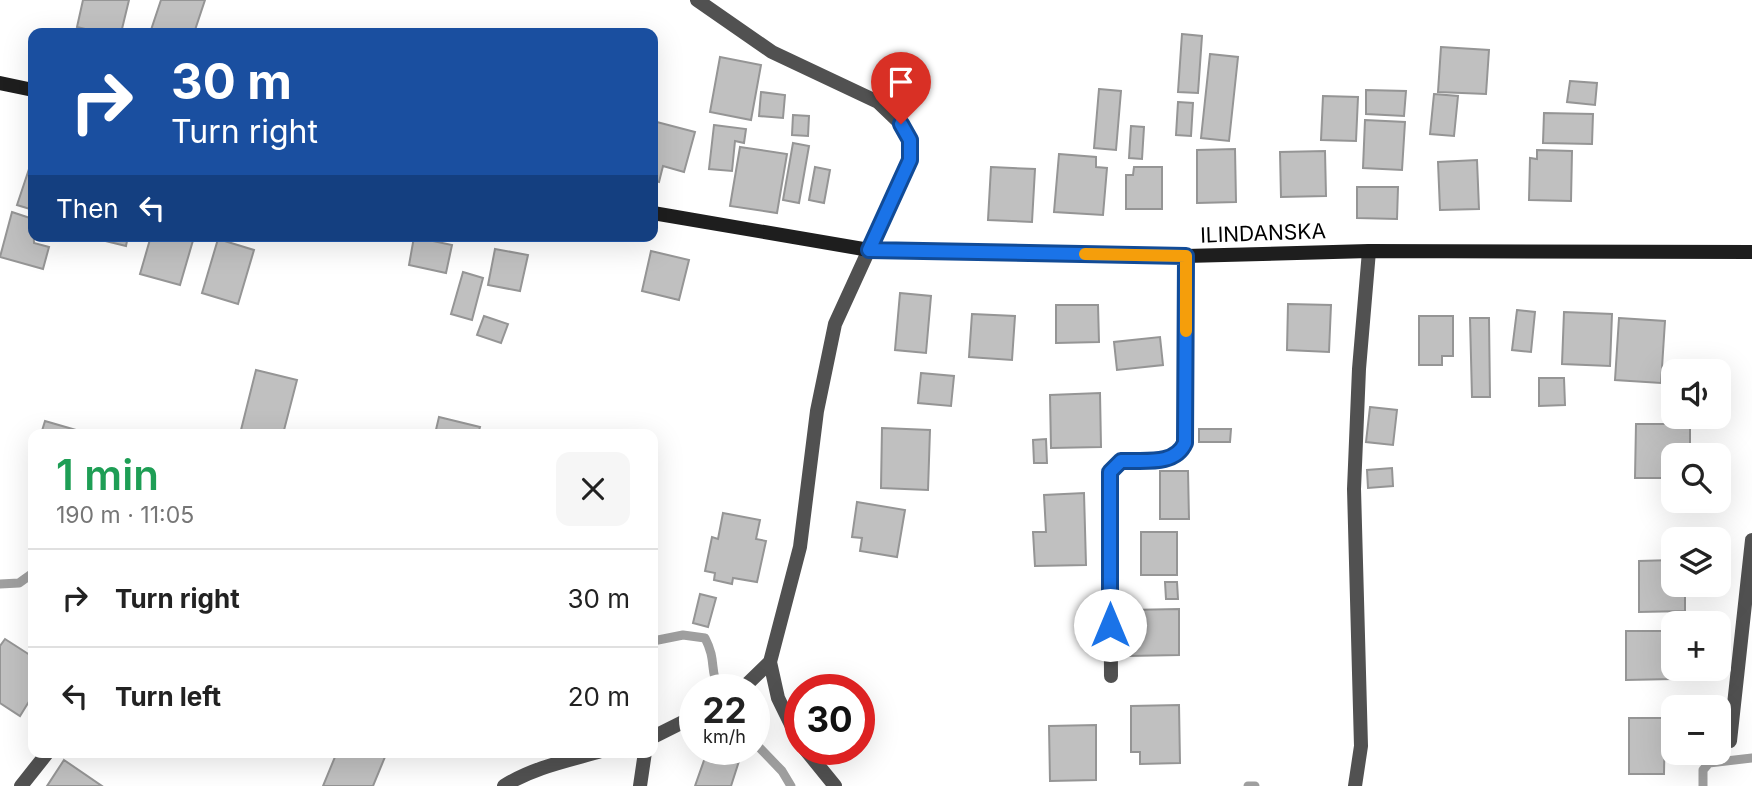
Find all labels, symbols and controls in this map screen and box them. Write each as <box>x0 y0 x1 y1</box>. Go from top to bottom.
text: 30 m <box>171 52 292 111</box>
pin <box>871 52 931 124</box>
icon: right <box>56 56 147 147</box>
icon: arrive <box>882 63 920 101</box>
text: Turn right <box>171 112 318 151</box>
icon: left <box>133 189 171 227</box>
text: Then <box>56 193 119 224</box>
street label: ILINDANSKA <box>1200 218 1326 248</box>
map controls <box>1661 359 1731 765</box>
button: sound <box>1661 359 1731 429</box>
button: search <box>1661 443 1731 513</box>
text: 1 min <box>56 449 159 500</box>
button: close <box>556 452 630 526</box>
text: 190 m · 11:05 <box>56 501 194 529</box>
button: layers <box>1661 527 1731 597</box>
icon: right <box>56 579 94 617</box>
text: Turn right <box>115 583 240 614</box>
text: 30 m <box>567 583 630 614</box>
position arrow <box>1073 588 1147 662</box>
button: + <box>1661 611 1731 681</box>
speed limit sign: 30 <box>784 674 875 765</box>
icon: left <box>56 677 94 715</box>
text: Turn left <box>115 681 221 712</box>
text: 20 m <box>568 681 630 712</box>
text: 22 <box>702 689 747 731</box>
button: − <box>1661 695 1731 765</box>
text: km/h <box>703 726 746 747</box>

